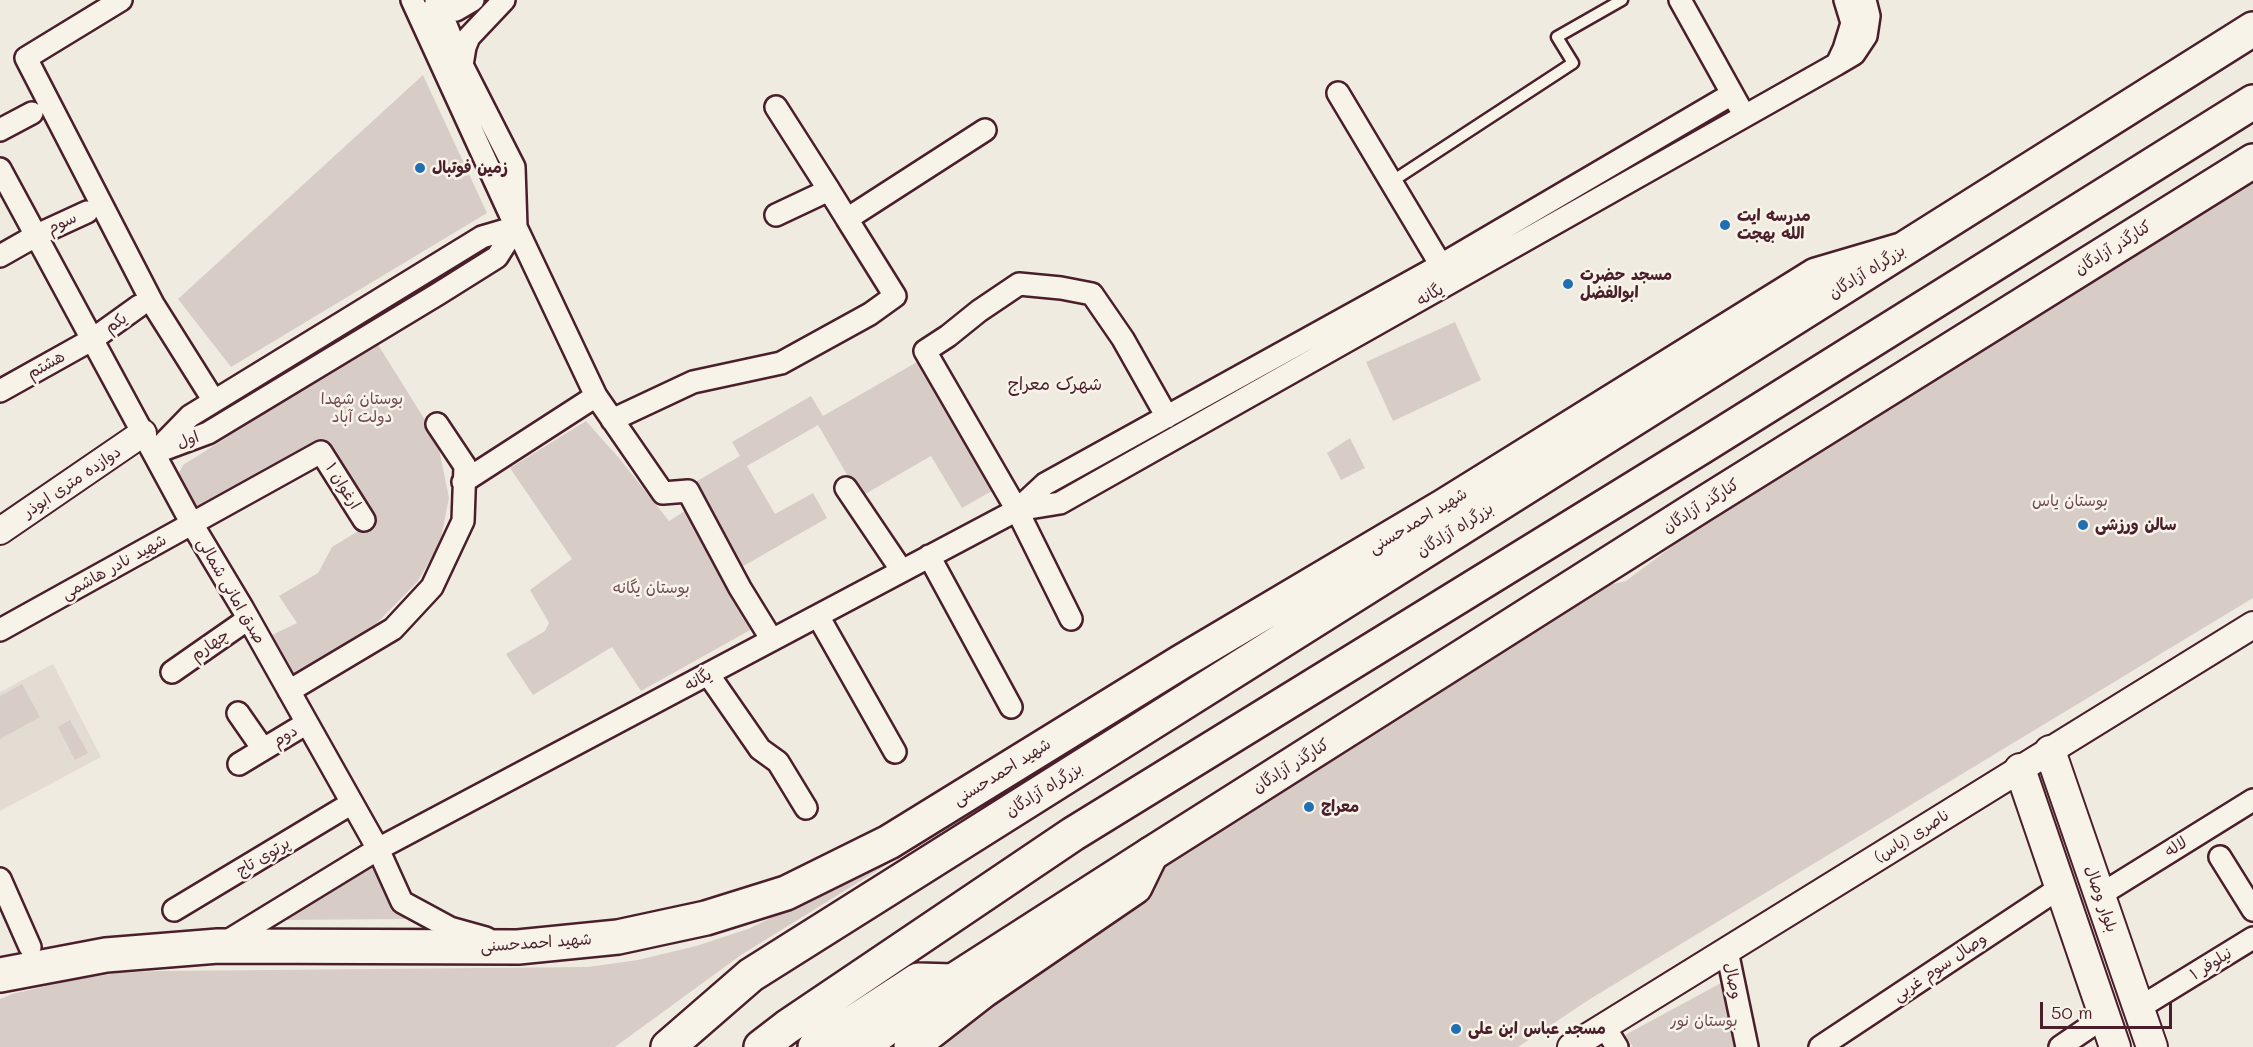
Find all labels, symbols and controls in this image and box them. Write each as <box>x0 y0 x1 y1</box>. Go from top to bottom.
place label: زمین فوتبال <box>432 158 508 178</box>
marker: زمین فوتبال <box>413 161 427 175</box>
place label: مدرسه ایت الله بهجت <box>1737 206 1811 244</box>
street label: سوم <box>44 208 80 238</box>
street label: کنارگذر آزادگان <box>2071 217 2155 279</box>
marker: مدرسه ایت الله بهجت <box>1718 218 1732 232</box>
street label: بزرگراه آزادگان <box>1825 241 1909 303</box>
place label: مسجد حضرت ابوالفضل <box>1580 265 1672 303</box>
marker: مسجد حضرت ابوالفضل <box>1561 277 1575 291</box>
street label: یگانه <box>1413 280 1447 310</box>
street label: یکم <box>101 309 131 337</box>
street label: هشتم <box>24 347 68 383</box>
district label: شهرک معراج <box>1008 373 1102 395</box>
park label: بوستان شهدا دولت آباد <box>321 389 403 427</box>
street label: اول <box>174 427 202 453</box>
street label: دوازده متری ابوذر <box>19 442 125 522</box>
street label: ارغوان ۱ <box>321 459 365 513</box>
street label: کنارگذر آزادگان <box>1659 475 1743 537</box>
street label: شهید احمدحسنی <box>1365 484 1471 558</box>
park label: بوستان یاس <box>2032 491 2108 511</box>
street label: بزرگراه آزادگان <box>1413 499 1497 561</box>
place label: سالن ورزشی <box>2095 515 2177 535</box>
marker: سالن ورزشی <box>2076 518 2090 532</box>
street label: شهید نادر هاشمی <box>58 530 170 604</box>
street label: صدق امانی شمالی <box>193 535 269 647</box>
park label: بوستان یگانه <box>612 578 690 598</box>
street label: چهارم <box>187 625 233 665</box>
street label: یگانه <box>681 665 715 695</box>
street label: دوم <box>269 721 301 751</box>
street label: شهید احمدحسنی <box>950 734 1054 810</box>
street label: کنارگذر آزادگان <box>1249 735 1333 797</box>
street label: بزرگراه آزادگان <box>1002 759 1086 821</box>
place label: معراج <box>1321 797 1359 817</box>
marker: معراج <box>1302 800 1316 814</box>
street label: ناصری (یاس) <box>1871 805 1953 867</box>
street label: لاله <box>2161 833 2191 861</box>
street label: پرتوی تاج <box>233 834 293 880</box>
street label: بلوار وصال <box>2081 863 2121 935</box>
street label: وصال سوم غربی <box>1889 928 1991 1006</box>
street label: شهید احمدحسنی <box>480 930 592 956</box>
street label: نیلوفر ۱ <box>2187 944 2235 984</box>
street label: وصال <box>1720 961 1746 1001</box>
scale bar <box>2043 990 2175 1028</box>
text: 50 m <box>2051 1000 2093 1024</box>
park label: بوستان نور <box>1670 1011 1738 1031</box>
place label: مسجد عباس ابن علی <box>1468 1019 1606 1039</box>
marker: مسجد عباس ابن علی <box>1449 1022 1463 1036</box>

